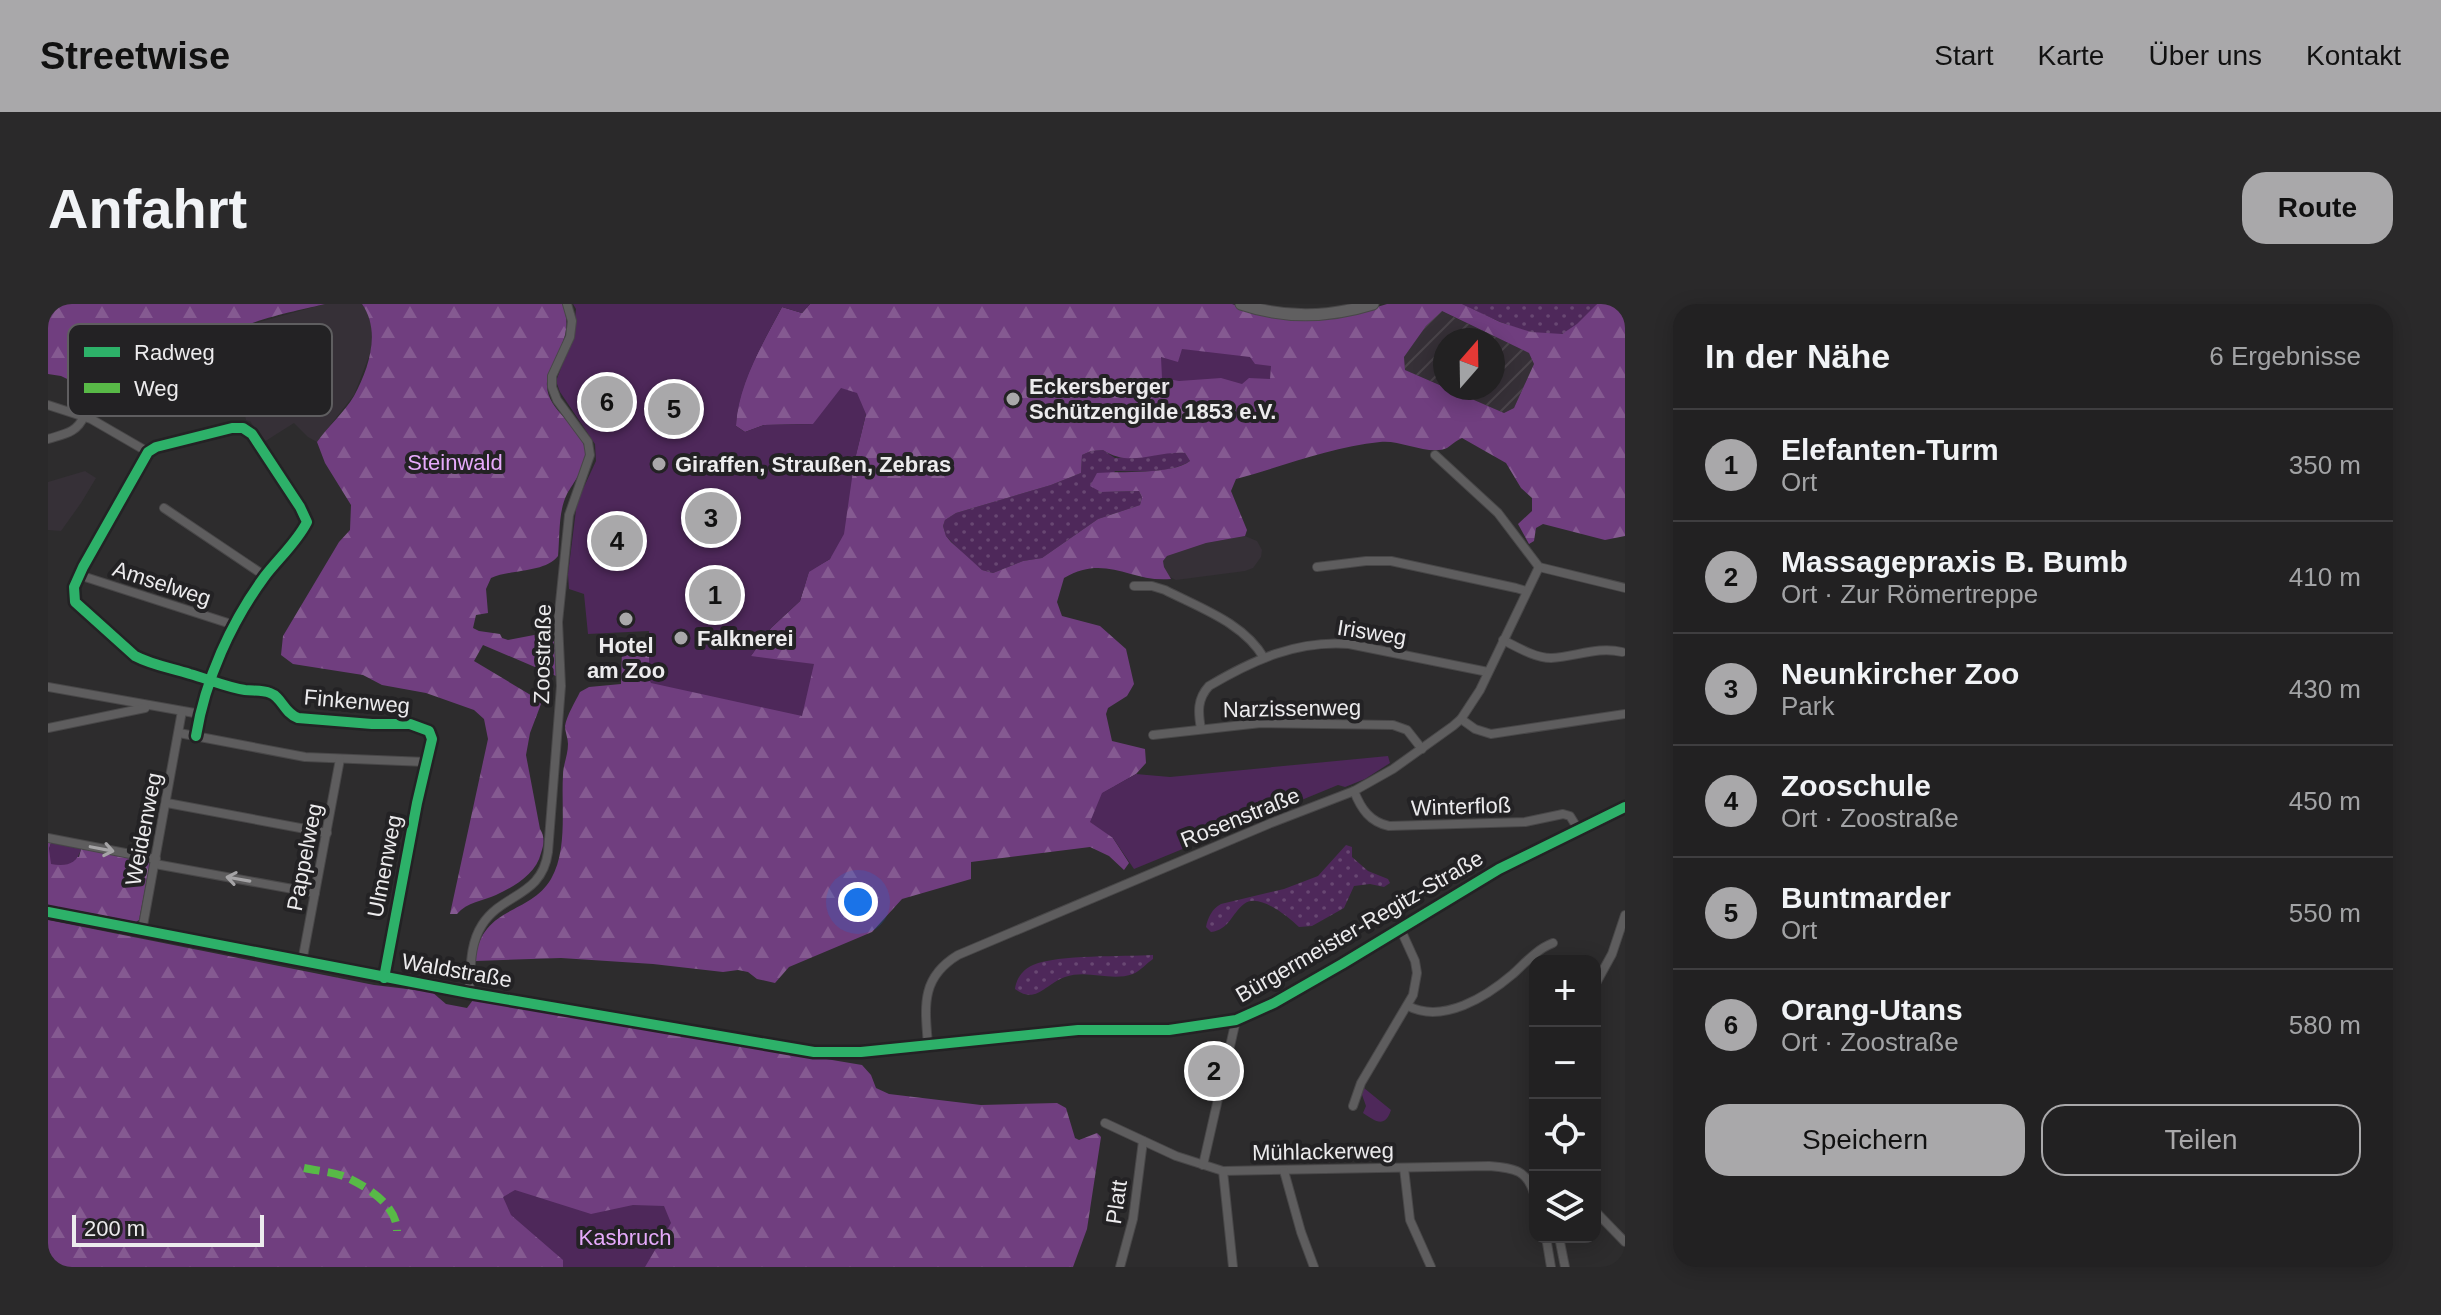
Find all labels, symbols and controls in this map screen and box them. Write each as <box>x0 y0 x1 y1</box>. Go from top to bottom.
text: Streetwise <box>40 35 230 77</box>
text: Start <box>1934 40 1993 71</box>
text: Karte <box>2037 40 2104 71</box>
text: Über uns <box>2148 40 2262 71</box>
text: Kontakt <box>2306 40 2401 71</box>
button: Route <box>2242 172 2393 244</box>
text: Anfahrt <box>48 177 247 240</box>
legend <box>68 324 332 416</box>
north arrow <box>1433 328 1505 400</box>
text: In der Nähe <box>1705 337 1890 375</box>
text: Radweg <box>134 340 215 365</box>
text: 6 Ergebnisse <box>2209 341 2361 371</box>
pin: 6 <box>581 372 633 432</box>
place label: Eckersberger Schützengilde 1853 e.V. <box>1029 374 1276 424</box>
text: Weg <box>134 376 179 401</box>
pin: 5 <box>648 379 700 439</box>
marker: Eckersberger Schützengilde 1853 e.V. <box>1004 390 1022 408</box>
text: Elefanten-Turm <box>1781 433 1999 466</box>
park label: Steinwald <box>407 450 503 475</box>
text: 1 <box>1724 450 1738 480</box>
text: 350 m <box>2289 450 2361 480</box>
place label: Giraffen, Straußen, Zebras <box>675 452 951 477</box>
marker: Giraffen, Straußen, Zebras <box>650 455 668 473</box>
text: Ort <box>1781 467 1817 497</box>
pin: 3 <box>685 488 737 548</box>
pin: 4 <box>591 511 643 571</box>
text: Massagepraxis B. Bumb <box>1781 545 2128 578</box>
street label: Amselweg <box>110 556 214 611</box>
text: 2 <box>1724 562 1738 592</box>
text: 410 m <box>2289 562 2361 592</box>
pin: 1 <box>689 565 741 625</box>
text: Ort · Zur Römertreppe <box>1781 579 2038 609</box>
street label: Zoostraße <box>529 604 556 704</box>
marker: Hotel am Zoo <box>617 610 635 628</box>
street label: Irisweg <box>1336 615 1408 650</box>
place label: Falknerei <box>697 626 794 651</box>
marker: Falknerei <box>672 629 690 647</box>
place label: Hotel am Zoo <box>587 633 665 683</box>
text: Neunkircher Zoo <box>1781 657 2019 690</box>
text: 3 <box>1724 674 1738 704</box>
text: 430 m <box>2289 674 2361 704</box>
street label: Finkenweg <box>303 684 411 719</box>
text: Park <box>1781 691 1834 721</box>
street label: Narzissenweg <box>1223 695 1361 722</box>
text: Zooschule <box>1781 769 1931 802</box>
street label: Weidenweg <box>120 770 167 888</box>
street label: Rosenstraße <box>1177 782 1303 853</box>
text: 4 <box>1724 786 1738 816</box>
text: 450 m <box>2289 786 2361 816</box>
street label: Winterfloß <box>1410 792 1512 821</box>
street label: Pappelweg <box>282 801 327 913</box>
text: Ort · Zoostraße <box>1781 803 1959 833</box>
street label: Ulmenweg <box>362 813 407 919</box>
one-way arrow <box>89 842 114 857</box>
street label: Bürgermeister-Regitz-Straße <box>1231 845 1487 1008</box>
one-way arrow <box>226 870 252 885</box>
text: Buntmarder <box>1781 881 1951 914</box>
your location <box>838 882 878 922</box>
text: 5 <box>1724 898 1738 928</box>
text: 550 m <box>2289 898 2361 928</box>
text: Ort <box>1781 915 1817 945</box>
street label: Waldstraße <box>400 948 514 992</box>
map controls <box>1529 955 1601 1243</box>
button: + <box>1529 955 1601 1027</box>
text: Orang-Utans <box>1781 993 1963 1026</box>
text: 6 <box>1724 1010 1738 1040</box>
text: 580 m <box>2289 1010 2361 1040</box>
button: − <box>1529 1027 1601 1099</box>
text: Ort · Zoostraße <box>1781 1027 1959 1057</box>
pin: 2 <box>1188 1041 1240 1101</box>
button: locate <box>1529 1099 1601 1171</box>
button: Speichern <box>1705 1104 2025 1176</box>
button: Teilen <box>2041 1104 2361 1176</box>
street label: Mühlackerweg <box>1252 1138 1394 1165</box>
button: layers <box>1529 1171 1601 1243</box>
street label: Platt <box>1101 1179 1132 1226</box>
scale bar <box>72 1211 264 1247</box>
text: 200 m <box>84 1216 145 1241</box>
park label: Kasbruch <box>579 1225 671 1250</box>

